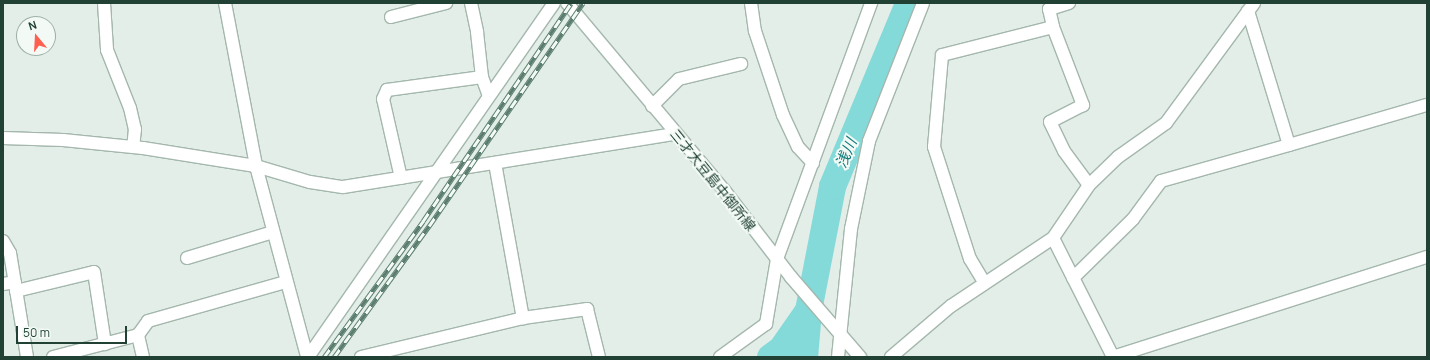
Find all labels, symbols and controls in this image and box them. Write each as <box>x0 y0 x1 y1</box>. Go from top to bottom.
north arrow <box>16 16 56 56</box>
text: N <box>26 17 39 33</box>
street label: 三才大豆島中御所線 <box>667 126 759 234</box>
water label: 浅川 <box>832 136 860 170</box>
scale bar <box>18 318 129 344</box>
text: 50 m <box>23 324 50 341</box>

